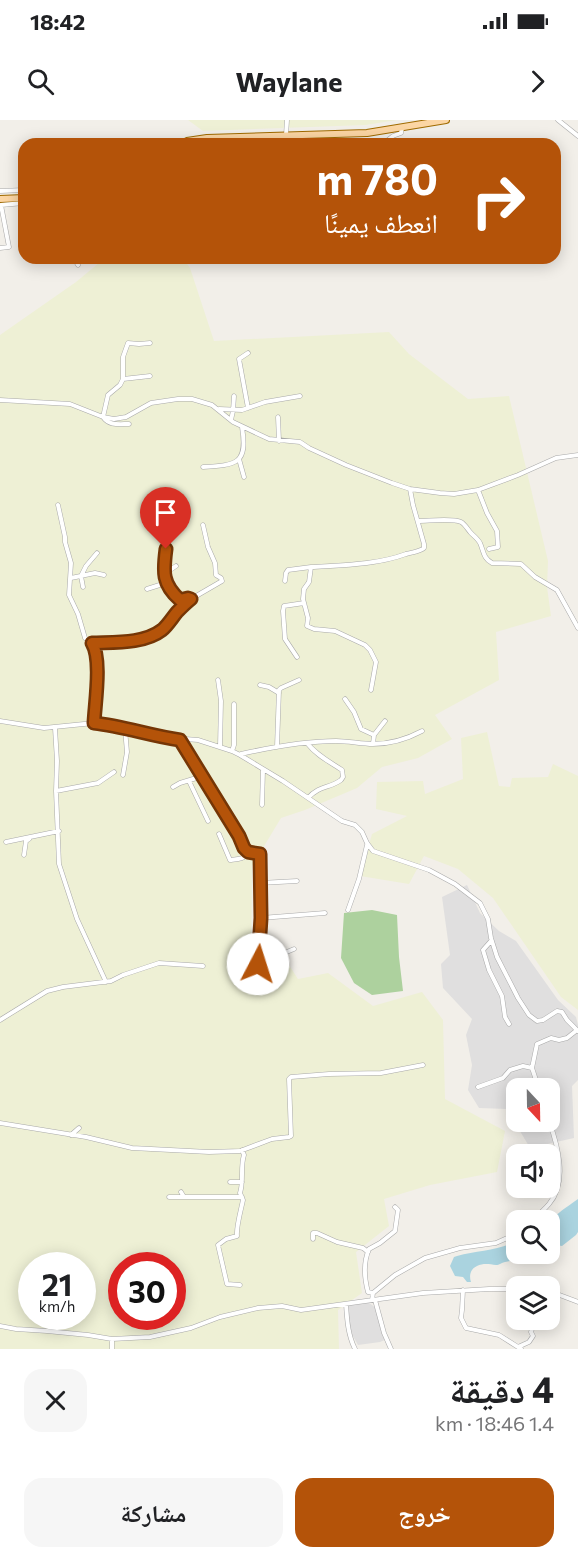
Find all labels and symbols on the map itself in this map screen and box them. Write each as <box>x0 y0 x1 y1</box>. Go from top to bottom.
pin <box>140 487 191 549</box>
position arrow <box>226 932 290 996</box>
north arrow <box>506 1078 560 1132</box>
speed limit sign: 30 <box>108 1252 186 1330</box>

